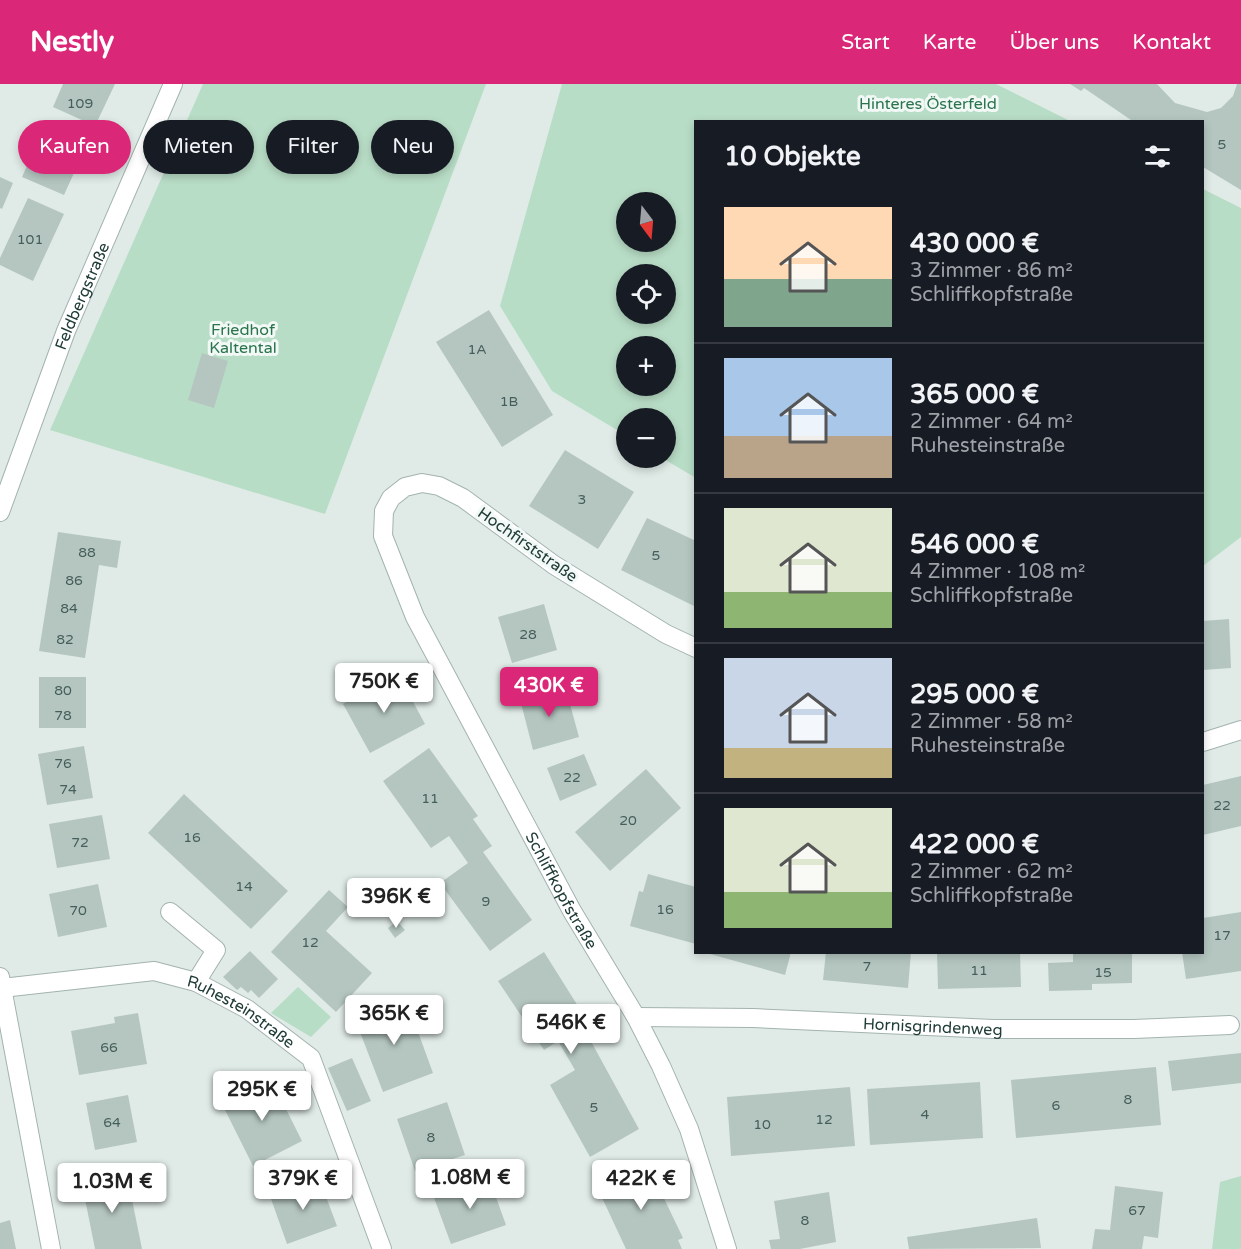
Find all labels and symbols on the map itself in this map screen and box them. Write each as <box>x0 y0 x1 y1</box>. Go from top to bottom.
park label: Hinteres Österfeld <box>859 94 997 114</box>
house number: 109 <box>67 95 93 112</box>
house number: 5 <box>1218 136 1226 153</box>
north arrow <box>616 192 676 252</box>
house number: 101 <box>17 231 43 248</box>
street label: Feldbergstraße <box>51 239 114 353</box>
park label: Friedhof Kaltental <box>209 320 277 358</box>
house number: 1A <box>467 341 487 358</box>
house number: 1B <box>500 393 518 410</box>
house number: 3 <box>578 491 586 508</box>
street label: Hochfirststraße <box>474 503 581 587</box>
house number: 88 <box>78 544 96 561</box>
house number: 5 <box>652 547 660 564</box>
house number: 86 <box>65 572 83 589</box>
house number: 84 <box>60 600 78 617</box>
house number: 28 <box>519 626 537 643</box>
house number: 82 <box>56 631 74 648</box>
pin: 750K € <box>335 663 433 714</box>
pin: 430K € <box>500 667 598 718</box>
house number: 80 <box>54 682 72 699</box>
house number: 78 <box>54 707 72 724</box>
house number: 76 <box>54 755 72 772</box>
house number: 22 <box>563 769 581 786</box>
house number: 74 <box>59 781 77 798</box>
house number: 11 <box>421 790 439 807</box>
house number: 22 <box>1213 797 1231 814</box>
house number: 20 <box>619 812 637 829</box>
house number: 16 <box>183 829 201 846</box>
street label: Schliffkopfstraße <box>521 829 601 953</box>
house number: 72 <box>71 834 89 851</box>
house number: 14 <box>235 878 253 895</box>
pin: 396K € <box>347 878 445 929</box>
house number: 9 <box>482 893 490 910</box>
house number: 16 <box>656 901 674 918</box>
house number: 70 <box>69 902 87 919</box>
house number: 17 <box>1213 927 1231 944</box>
house number: 12 <box>301 934 319 951</box>
house number: 7 <box>863 958 871 975</box>
house number: 11 <box>970 962 988 979</box>
house number: 15 <box>1094 964 1112 981</box>
street label: Ruhesteinstraße <box>185 971 299 1053</box>
pin: 365K € <box>345 995 443 1046</box>
pin: 546K € <box>522 1004 620 1055</box>
street label: Hornisgrindenweg <box>863 1014 1003 1040</box>
house number: 66 <box>100 1039 118 1056</box>
pin: 295K € <box>213 1071 311 1122</box>
house number: 8 <box>1124 1091 1133 1108</box>
house number: 6 <box>1052 1097 1061 1114</box>
house number: 5 <box>590 1099 598 1116</box>
house number: 4 <box>921 1106 930 1123</box>
house number: 12 <box>815 1111 833 1128</box>
house number: 64 <box>103 1114 121 1131</box>
house number: 10 <box>753 1116 771 1133</box>
house number: 8 <box>427 1129 436 1146</box>
pin: 1.08M € <box>415 1159 525 1210</box>
pin: 379K € <box>254 1160 352 1211</box>
pin: 422K € <box>592 1160 690 1211</box>
pin: 1.03M € <box>57 1163 167 1214</box>
house number: 67 <box>1128 1202 1146 1219</box>
house number: 8 <box>801 1212 810 1229</box>

